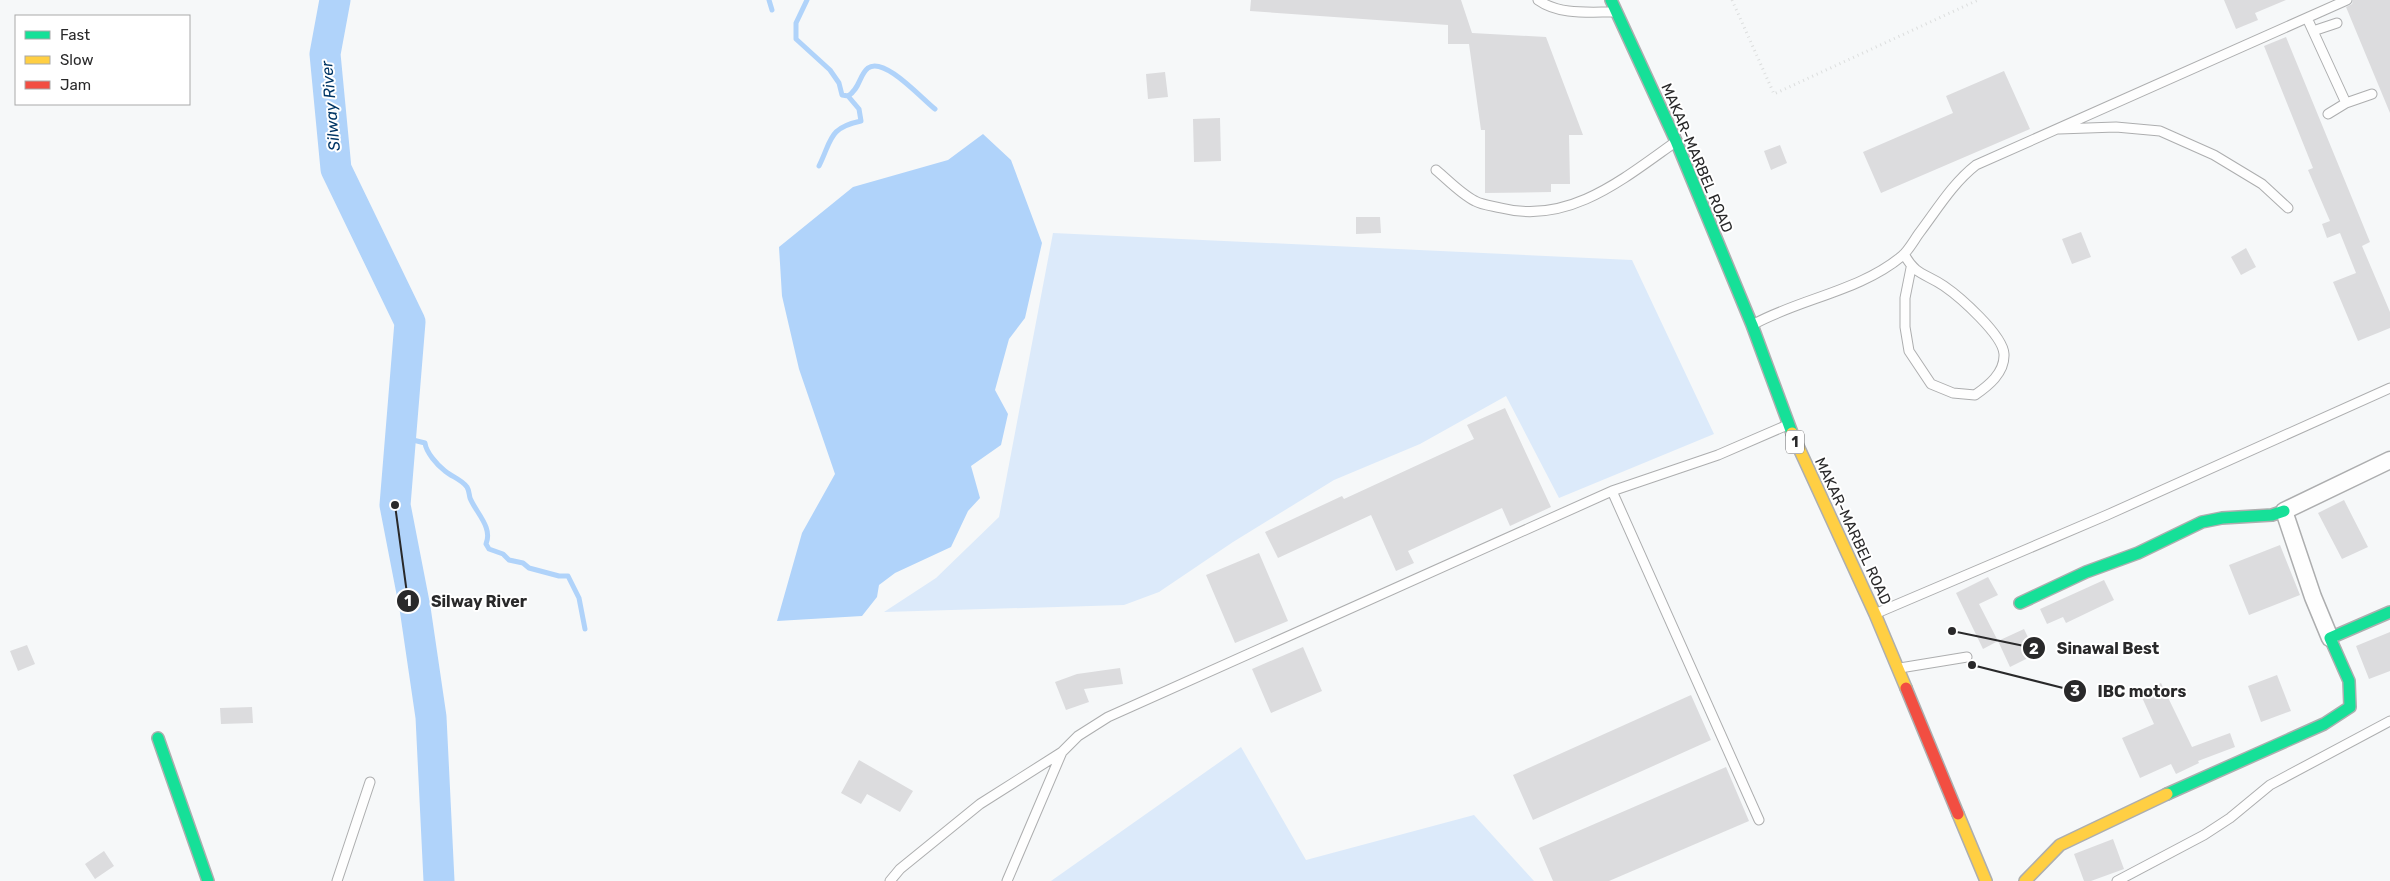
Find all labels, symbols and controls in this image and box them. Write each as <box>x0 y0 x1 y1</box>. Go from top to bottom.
legend <box>15 15 190 105</box>
text: Fast <box>60 26 90 44</box>
text: Slow <box>60 51 93 69</box>
water label: Silway River <box>317 59 344 152</box>
text: Jam <box>60 76 91 94</box>
street label: MAKAR-MARBEL ROAD <box>1657 81 1737 235</box>
road number: 1 <box>1786 431 1804 454</box>
street label: MAKAR-MARBEL ROAD <box>1811 454 1895 608</box>
callout: Silway River <box>396 585 537 616</box>
text: 1 <box>404 592 412 610</box>
text: Silway River <box>431 592 528 611</box>
callout: Sinawal Best <box>2022 633 2169 664</box>
text: Sinawal Best <box>2057 639 2160 658</box>
text: 2 <box>2029 640 2039 658</box>
callout: IBC motors <box>2062 676 2196 707</box>
text: 3 <box>2070 682 2080 700</box>
text: IBC motors <box>2098 682 2187 701</box>

